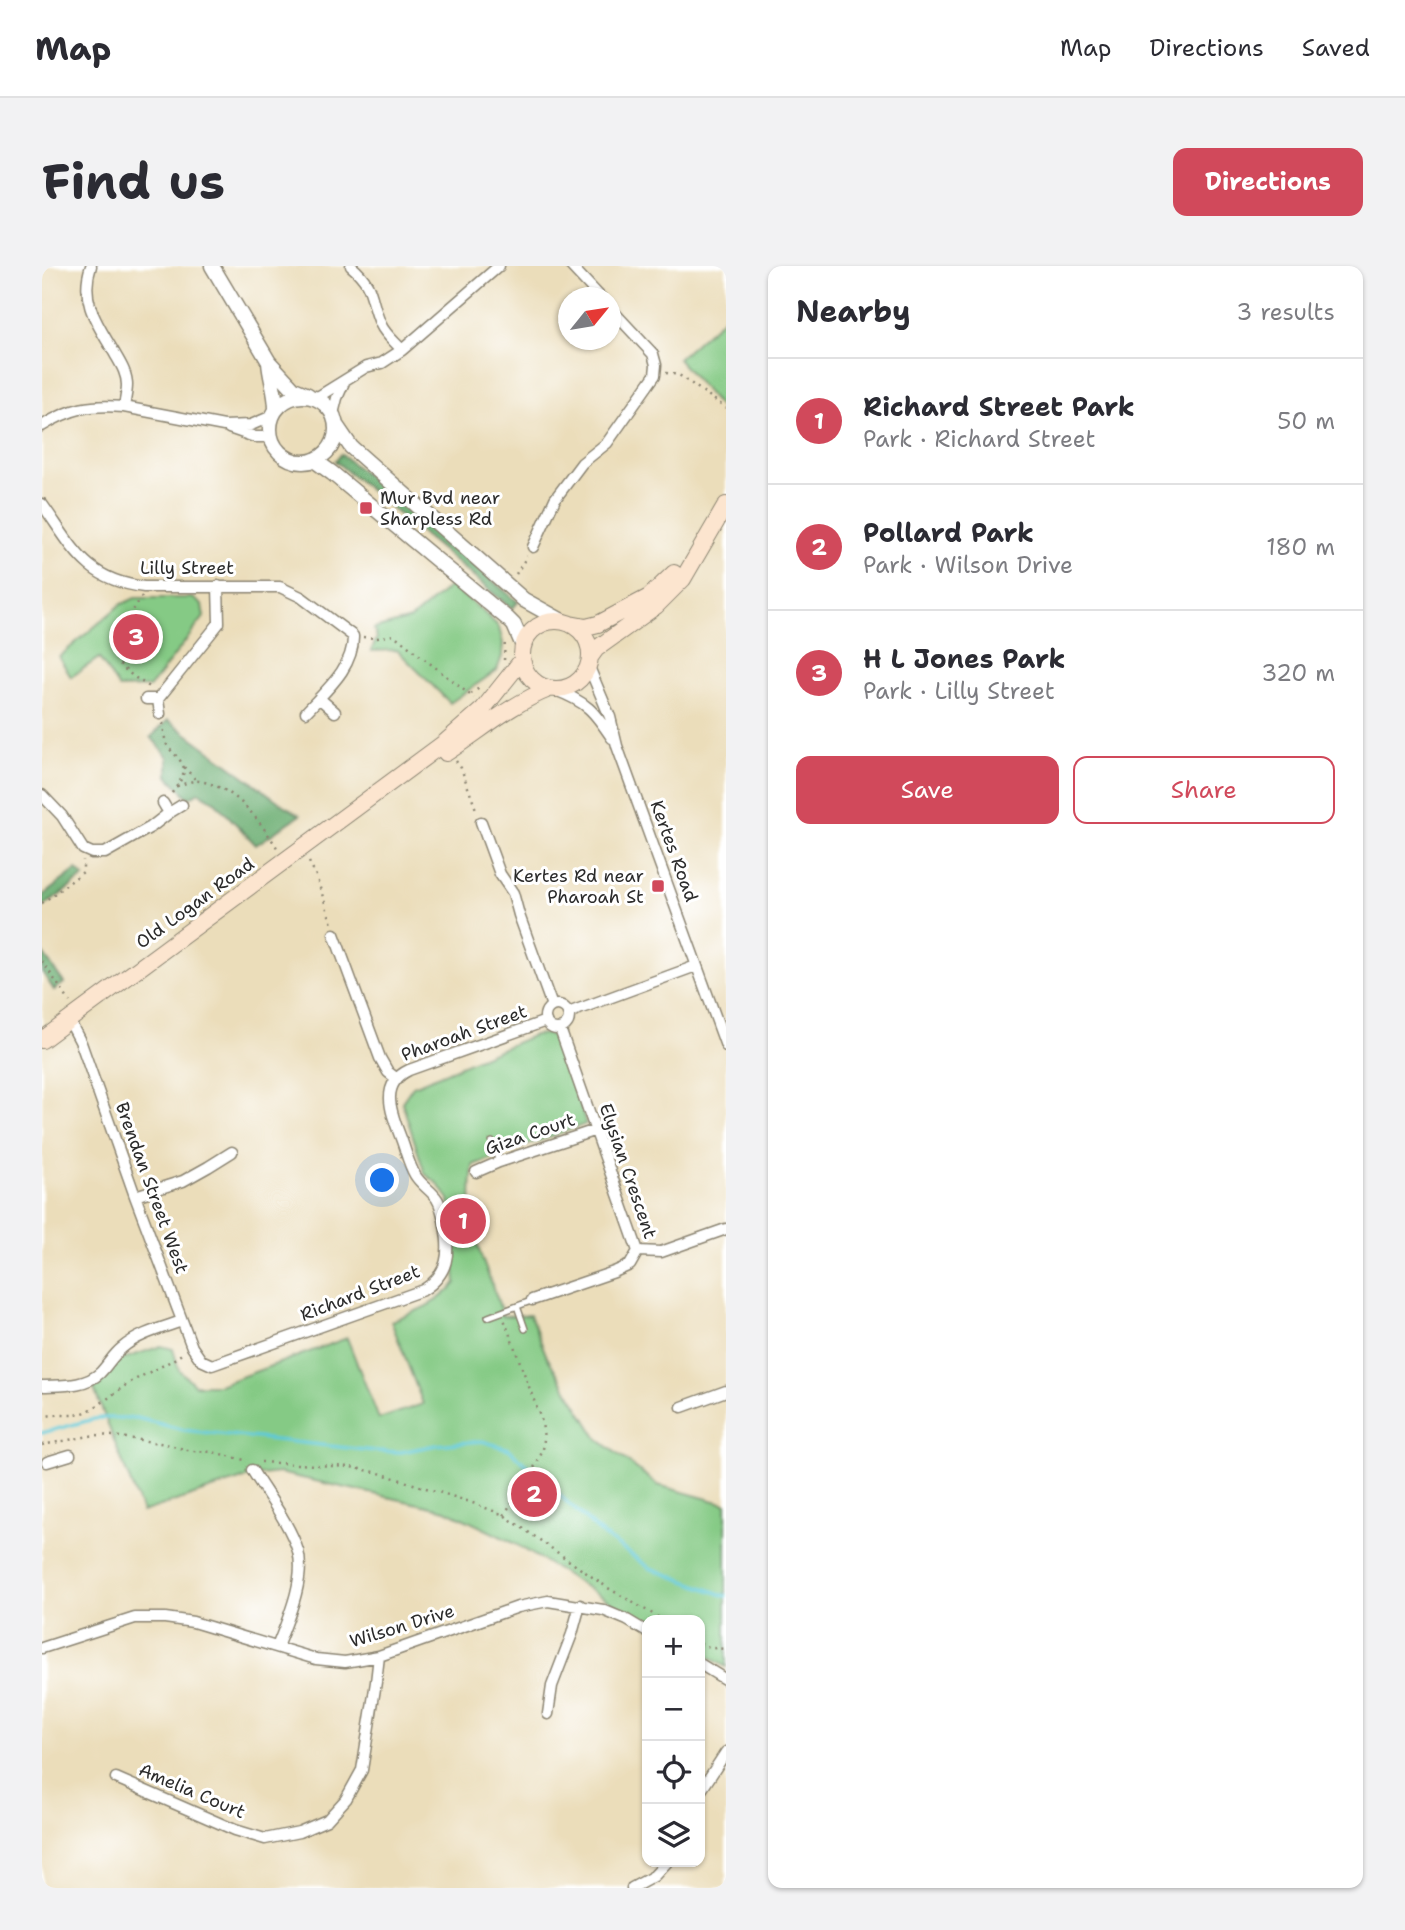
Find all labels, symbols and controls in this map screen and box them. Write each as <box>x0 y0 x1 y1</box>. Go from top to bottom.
text: Map <box>35 26 111 71</box>
text: Map <box>1060 32 1111 64</box>
text: Directions <box>1149 32 1264 64</box>
text: Saved <box>1302 32 1370 64</box>
button: Directions <box>1173 148 1363 216</box>
text: Find us <box>42 149 225 215</box>
north arrow <box>558 287 621 350</box>
text: Nearby <box>796 291 911 332</box>
text: 3 results <box>1236 297 1335 327</box>
text: Richard Street Park <box>863 389 1135 424</box>
text: 1 <box>814 406 824 436</box>
text: 50 m <box>1277 406 1335 436</box>
text: Park · Richard Street <box>863 424 1096 454</box>
place label: Mur Bvd near Sharpless Rd <box>380 486 500 531</box>
marker: Mur Bvd near Sharpless Rd <box>358 500 374 516</box>
text: Pollard Park <box>863 515 1034 550</box>
text: 2 <box>811 532 827 562</box>
text: 180 m <box>1266 532 1335 562</box>
text: Park · Wilson Drive <box>863 550 1073 580</box>
street label: Lilly Street <box>140 556 234 580</box>
pin: 3 <box>113 611 159 663</box>
text: H L Jones Park <box>863 641 1065 676</box>
text: 3 <box>811 658 827 688</box>
text: 320 m <box>1261 658 1335 688</box>
text: Park · Lilly Street <box>863 676 1055 706</box>
button: Save <box>796 756 1059 824</box>
button: Share <box>1073 756 1335 824</box>
street label: Kertes Road <box>645 797 703 905</box>
street label: Old Logan Road <box>131 852 259 954</box>
place label: Kertes Rd near Pharoah St <box>513 864 644 909</box>
marker: Kertes Rd near Pharoah St <box>650 878 666 894</box>
street label: Pharoah Street <box>398 999 530 1067</box>
street label: Brendan Street West <box>110 1099 194 1277</box>
street label: Elysian Crescent <box>594 1100 662 1242</box>
street label: Giza Court <box>482 1107 578 1161</box>
your location <box>365 1163 399 1197</box>
pin: 1 <box>440 1195 486 1247</box>
street label: Richard Street <box>297 1259 423 1327</box>
pin: 2 <box>511 1468 557 1520</box>
street label: Wilson Drive <box>347 1599 457 1653</box>
map controls <box>642 1615 705 1867</box>
button: + <box>642 1615 705 1678</box>
button: − <box>642 1678 705 1741</box>
button: locate <box>642 1741 705 1804</box>
street label: Amelia Court <box>135 1758 249 1824</box>
button: layers <box>642 1804 705 1867</box>

